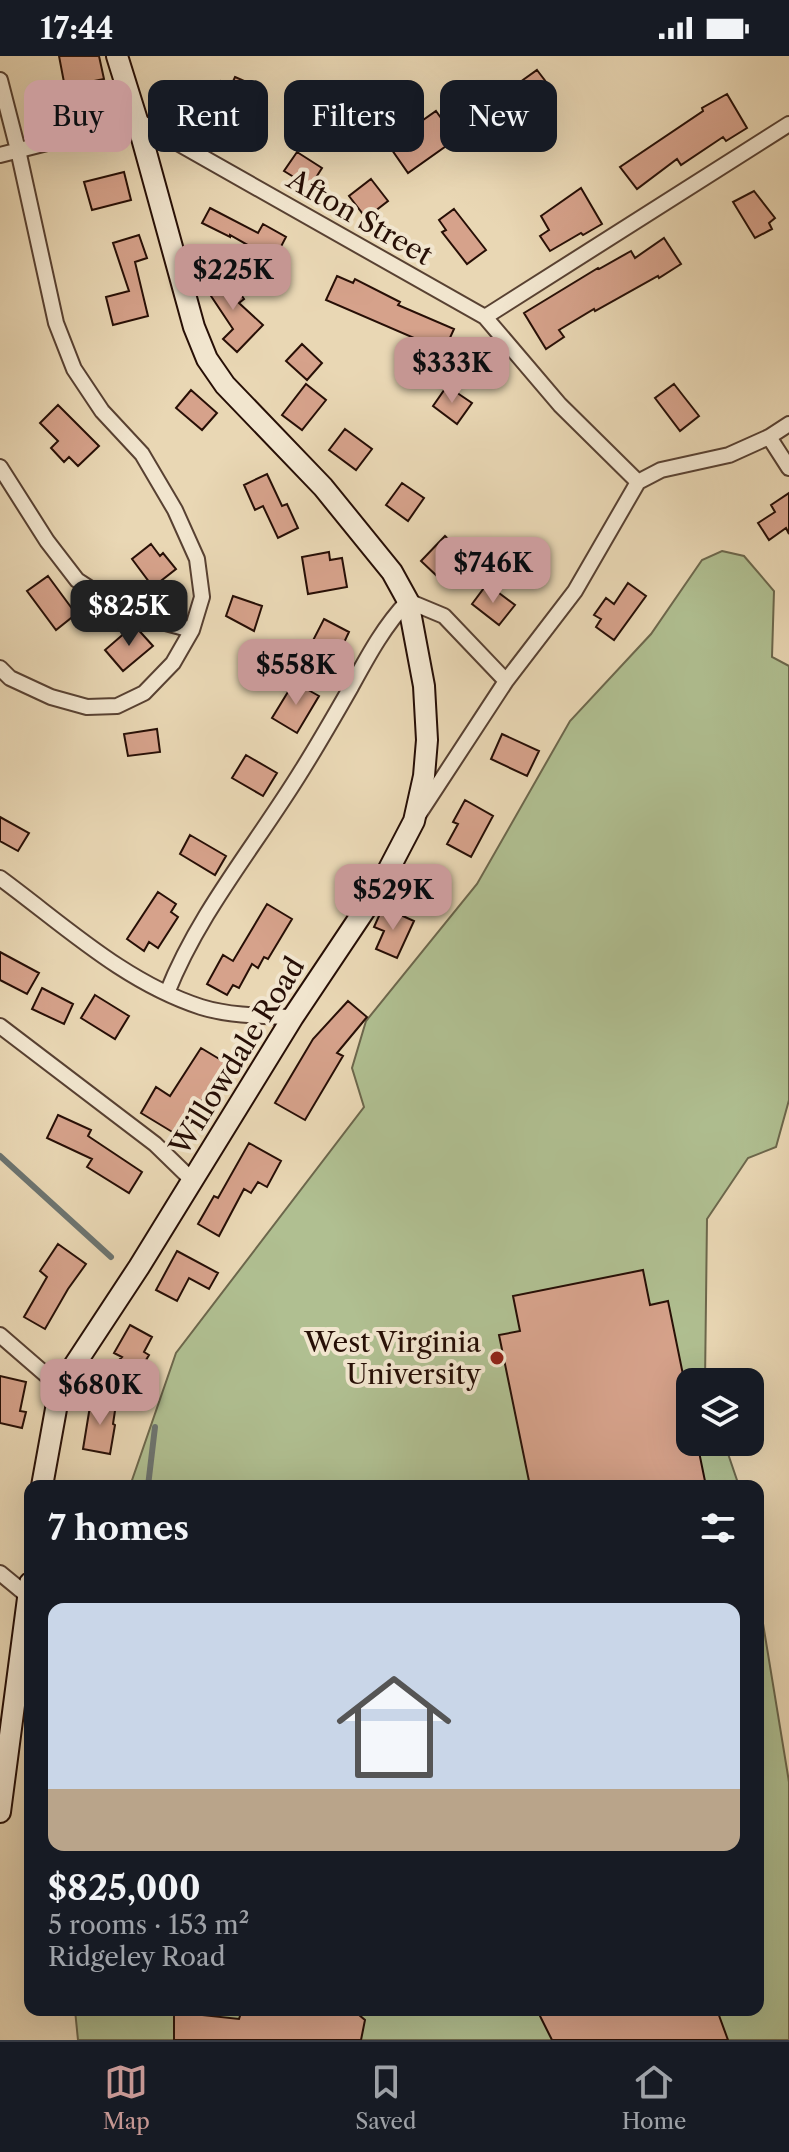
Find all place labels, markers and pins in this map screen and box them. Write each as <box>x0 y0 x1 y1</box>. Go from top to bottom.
pin: $225K <box>177 244 289 312</box>
pin: $333K <box>396 337 508 405</box>
pin: $746K <box>437 537 549 605</box>
pin: $825K <box>73 580 185 648</box>
pin: $558K <box>240 639 352 707</box>
pin: $529K <box>337 864 449 932</box>
place label: West Virginia University <box>303 1325 481 1391</box>
marker: West Virginia University <box>488 1349 506 1367</box>
pin: $680K <box>44 1359 156 1427</box>

